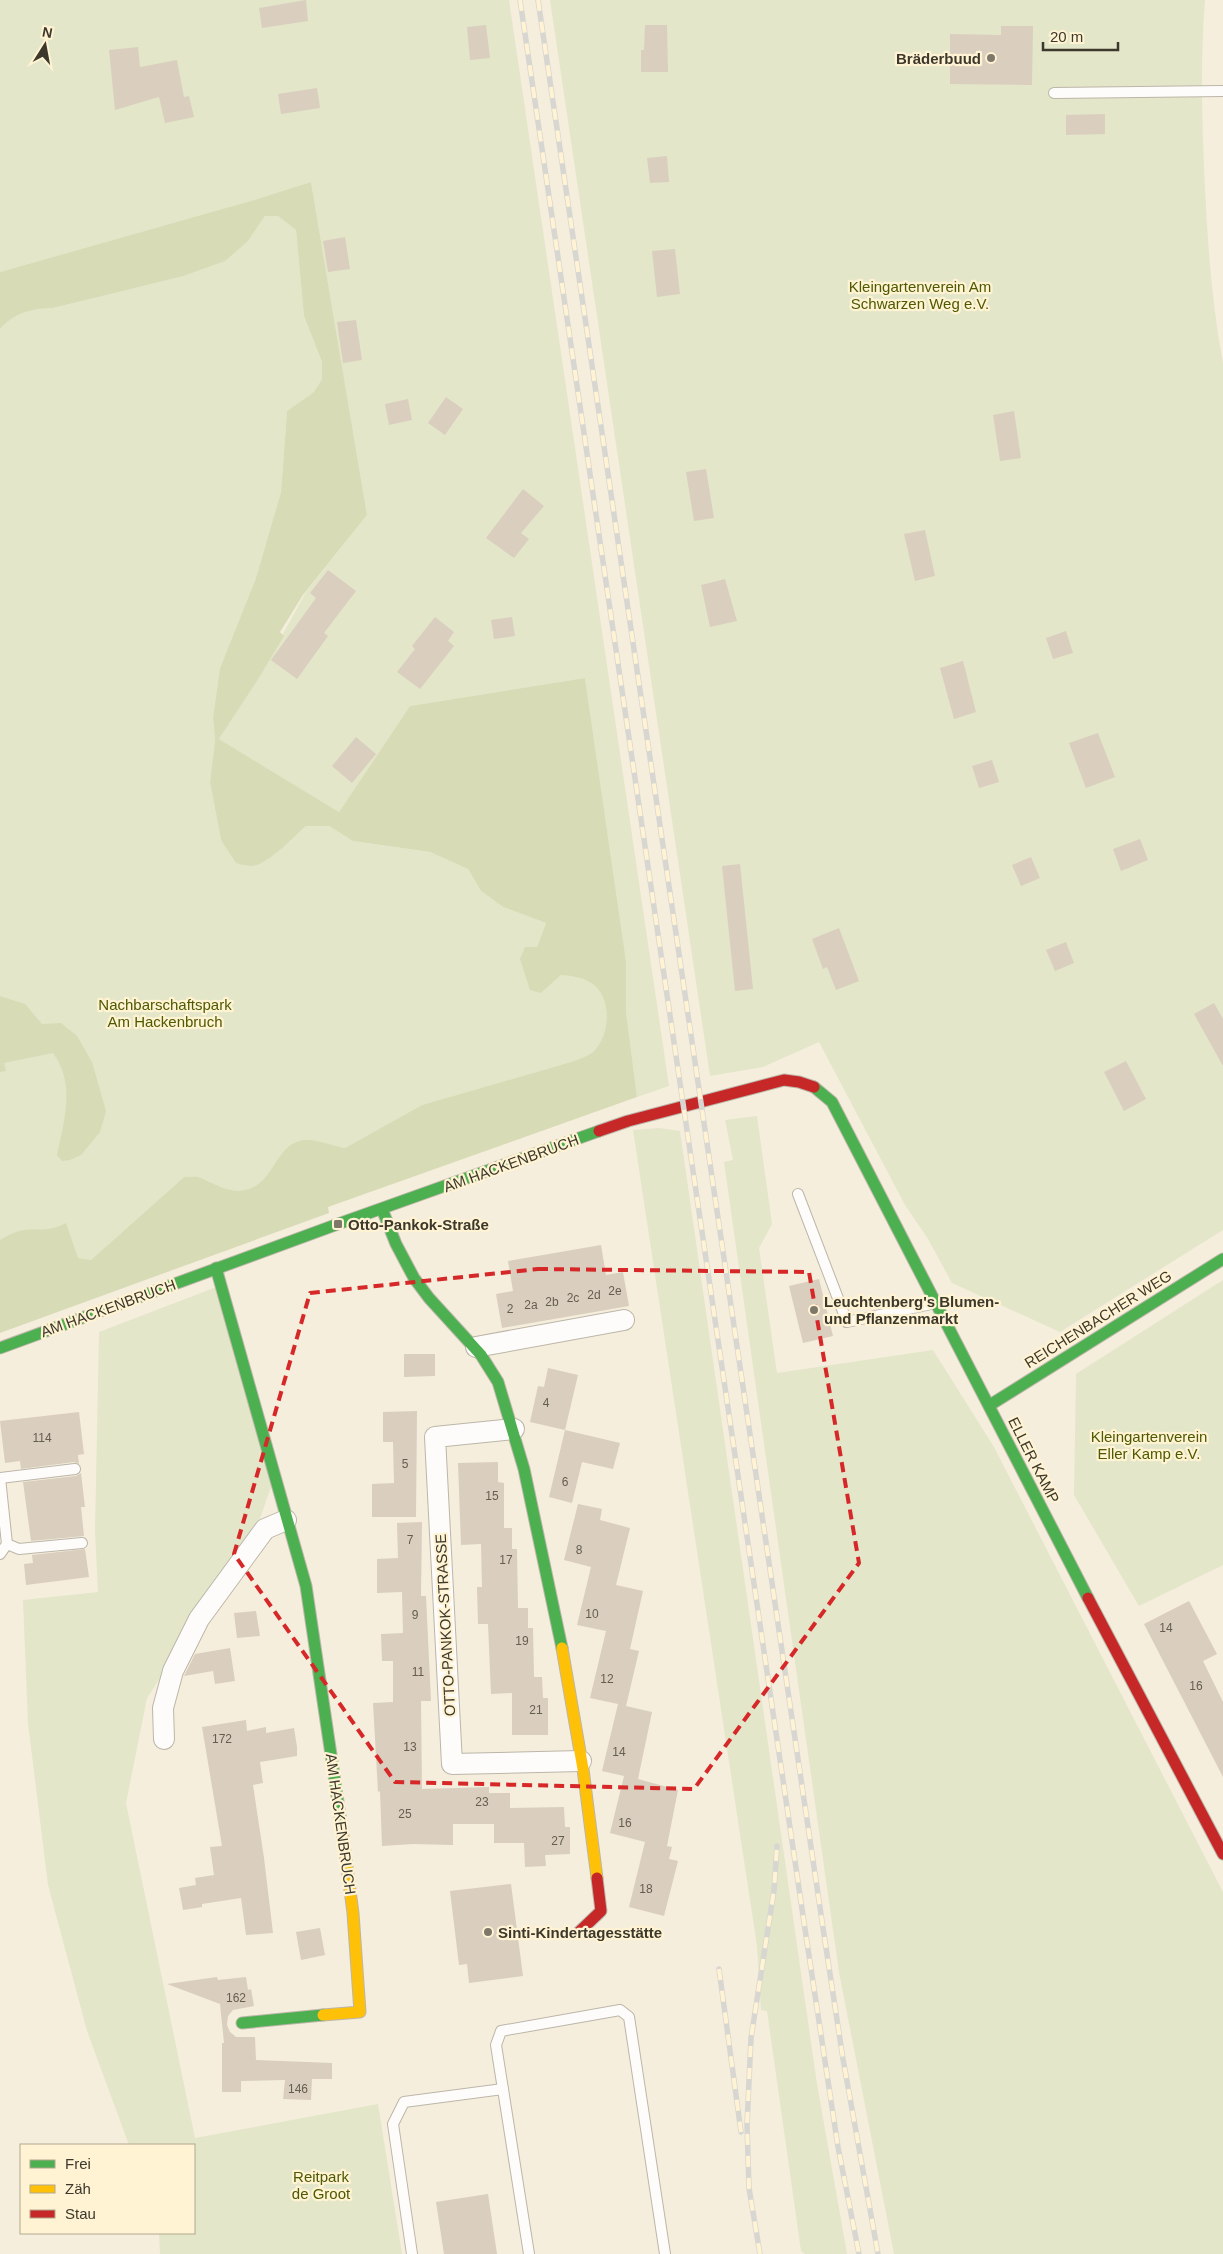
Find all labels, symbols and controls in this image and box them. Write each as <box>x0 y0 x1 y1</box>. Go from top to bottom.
north arrow <box>20 20 70 70</box>
scale bar <box>1043 20 1118 52</box>
text: N <box>41 23 54 41</box>
text: 20 m <box>1050 28 1083 45</box>
place label: Bräderbuud <box>896 50 981 67</box>
marker: Bräderbuud <box>985 52 997 64</box>
park label: Kleingartenverein Am Schwarzen Weg e.V. <box>849 278 991 312</box>
park label: Nachbarschaftspark Am Hackenbruch <box>98 996 232 1030</box>
street label: AM HACKENBRUCH <box>441 1131 581 1195</box>
place label: Otto-Pankok-Straße <box>348 1216 489 1233</box>
marker: Otto-Pankok-Straße <box>332 1218 344 1230</box>
street label: REICHENBACHER WEG <box>1021 1267 1175 1371</box>
street label: AM HACKENBRUCH <box>38 1276 178 1340</box>
house number: 2e <box>608 1284 622 1298</box>
house number: 2d <box>587 1288 601 1302</box>
house number: 2c <box>567 1291 579 1305</box>
place label: Leuchtenberg's Blumen- und Pflanzenmarkt <box>824 1293 999 1327</box>
house number: 2b <box>545 1295 559 1309</box>
house number: 2a <box>524 1298 538 1312</box>
house number: 2 <box>507 1302 514 1316</box>
marker: Leuchtenberg's Blumen- und Pflanzenmarkt <box>808 1304 820 1316</box>
house number: 4 <box>543 1396 550 1410</box>
street label: ELLER KAMP <box>1005 1414 1063 1506</box>
park label: Kleingartenverein Eller Kamp e.V. <box>1091 1428 1207 1462</box>
house number: 114 <box>32 1431 52 1445</box>
house number: 5 <box>402 1457 409 1471</box>
house number: 6 <box>562 1475 569 1489</box>
house number: 15 <box>485 1489 499 1503</box>
house number: 7 <box>407 1533 414 1547</box>
street label: OTTO-PANKOK-STRASSE <box>432 1533 458 1717</box>
house number: 8 <box>576 1543 583 1557</box>
house number: 17 <box>499 1553 513 1567</box>
house number: 10 <box>585 1607 599 1621</box>
house number: 9 <box>412 1608 419 1622</box>
house number: 14 <box>1159 1621 1173 1635</box>
house number: 19 <box>515 1634 529 1648</box>
house number: 11 <box>412 1665 425 1679</box>
house number: 12 <box>600 1672 614 1686</box>
house number: 16 <box>1189 1679 1203 1693</box>
house number: 21 <box>529 1703 543 1717</box>
house number: 172 <box>212 1732 232 1746</box>
house number: 13 <box>403 1740 417 1754</box>
house number: 14 <box>612 1745 626 1759</box>
street label: AM HACKENBRUCH <box>323 1752 359 1896</box>
house number: 23 <box>475 1795 489 1809</box>
house number: 25 <box>398 1807 412 1821</box>
house number: 16 <box>618 1816 632 1830</box>
house number: 27 <box>551 1834 565 1848</box>
house number: 18 <box>639 1882 653 1896</box>
place label: Sinti-Kindertagesstätte <box>498 1924 662 1941</box>
marker: Sinti-Kindertagesstätte <box>482 1926 494 1938</box>
house number: 162 <box>226 1991 246 2005</box>
house number: 146 <box>288 2082 308 2096</box>
legend <box>20 2144 195 2234</box>
text: Frei <box>65 2155 91 2172</box>
park label: Reitpark de Groot <box>292 2168 351 2202</box>
text: Zäh <box>65 2180 91 2197</box>
text: Stau <box>65 2205 96 2222</box>

